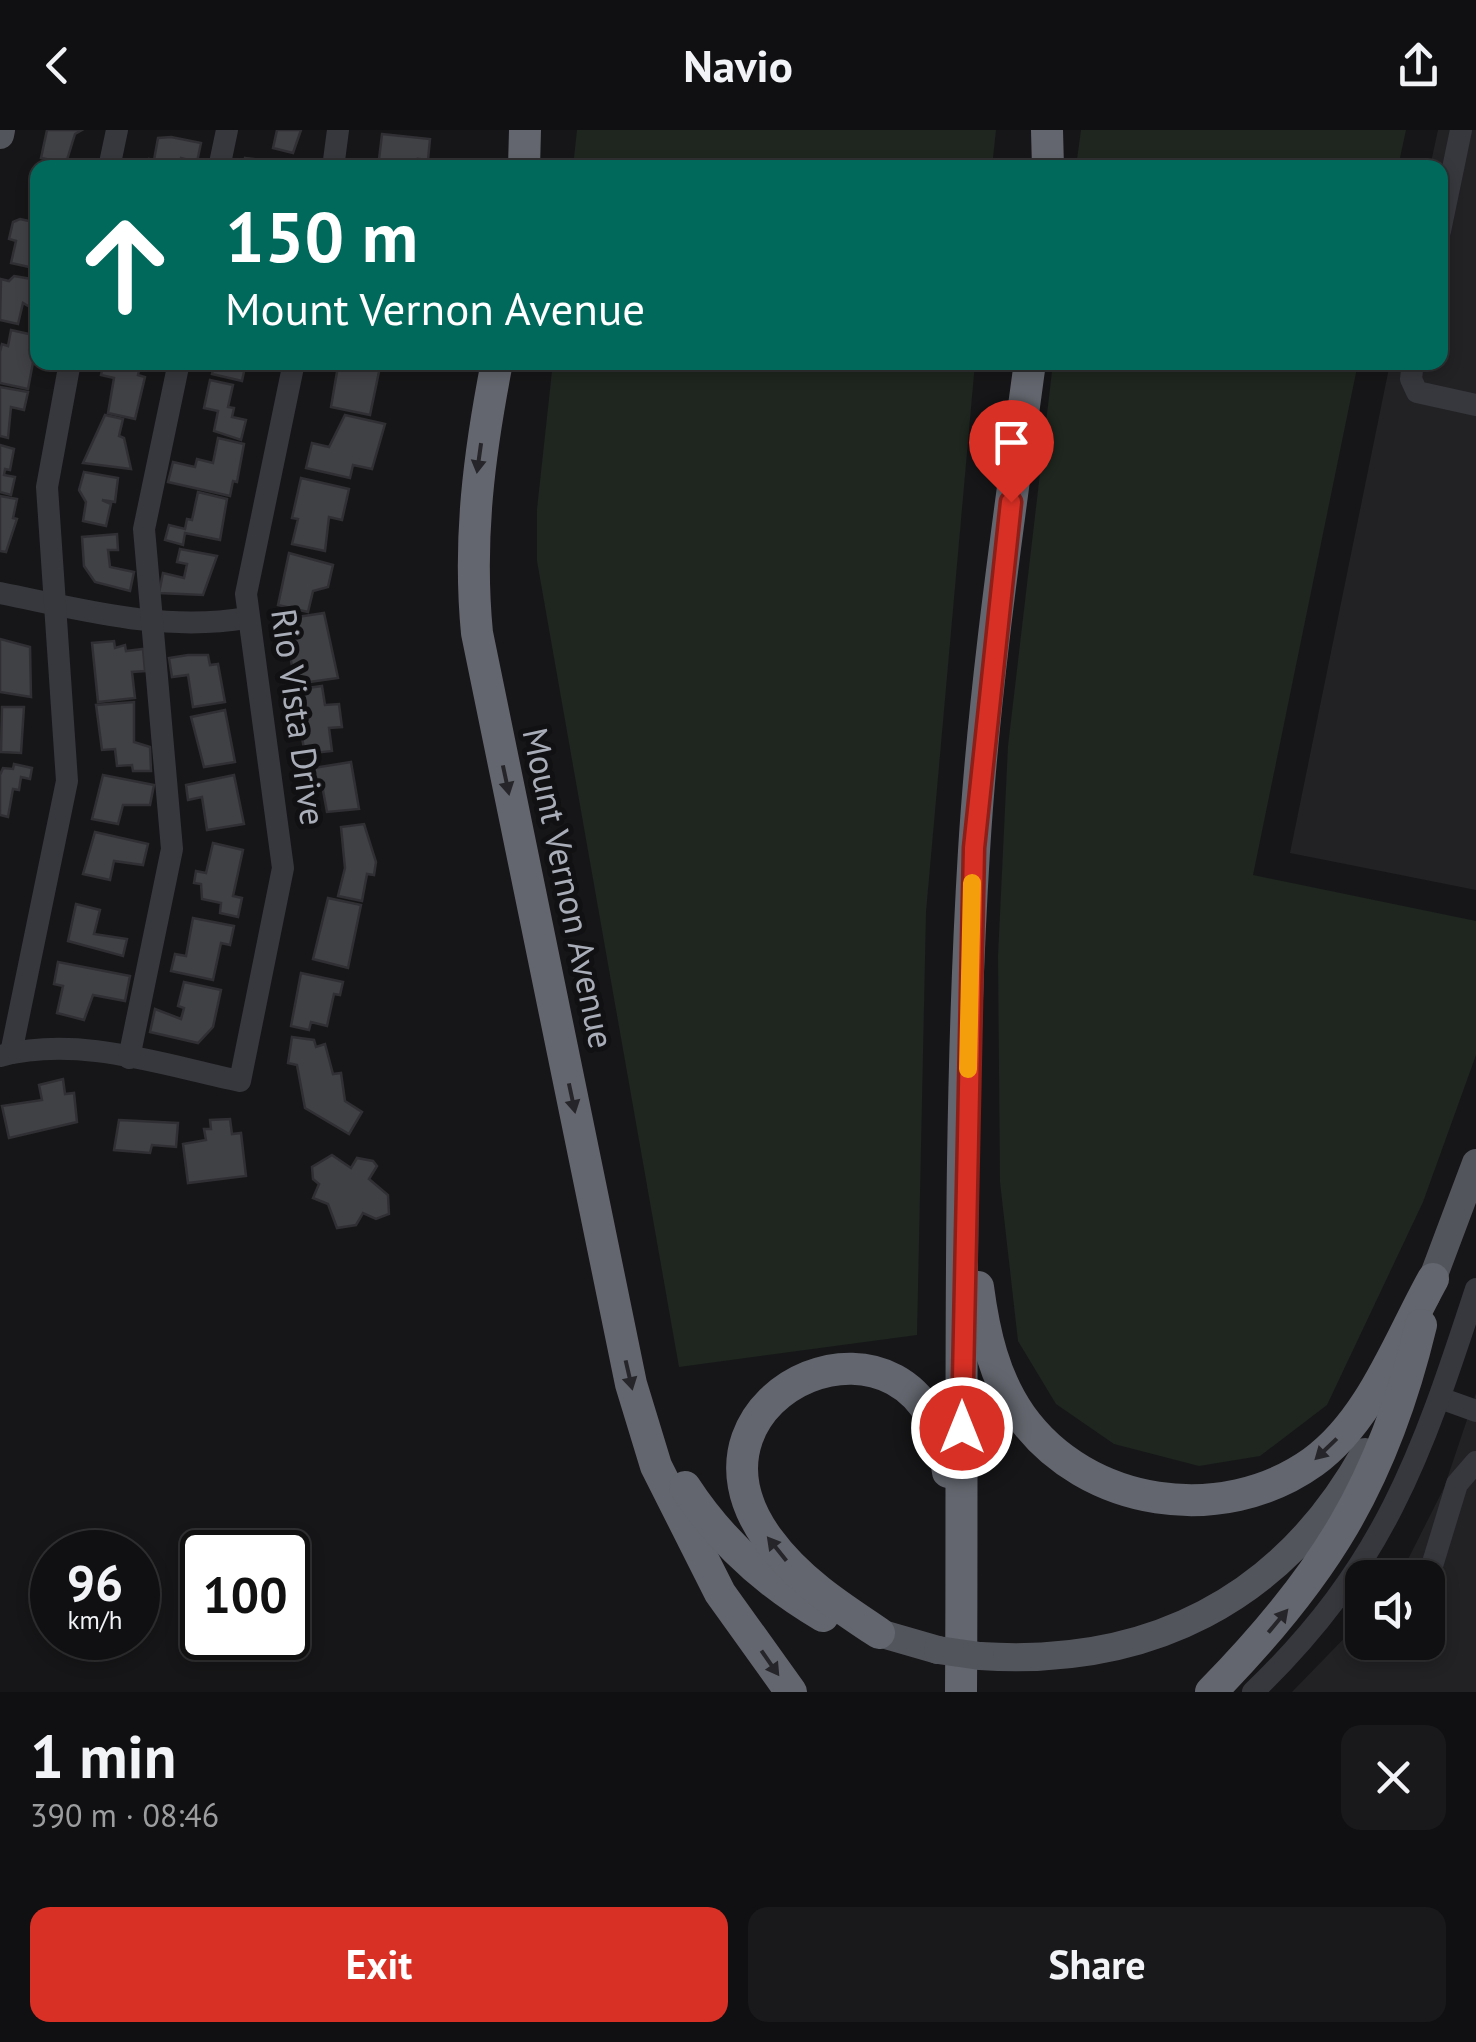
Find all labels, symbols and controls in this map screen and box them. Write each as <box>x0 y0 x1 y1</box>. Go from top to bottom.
text: Navio <box>683 36 793 94</box>
icon: back <box>30 38 85 93</box>
icon: share <box>1391 38 1446 93</box>
text: 150 m <box>225 191 418 281</box>
icon: ahead <box>60 200 190 330</box>
text: Mount Vernon Avenue <box>225 279 645 337</box>
pin <box>969 400 1054 503</box>
icon: arrive <box>984 415 1039 470</box>
one-way arrow <box>471 443 487 475</box>
street label: Rio Vista Drive <box>261 606 337 828</box>
street label: Mount Vernon Avenue <box>513 723 625 1053</box>
one-way arrow <box>498 765 514 796</box>
one-way arrow <box>564 1083 580 1114</box>
one-way arrow <box>622 1360 638 1391</box>
position arrow <box>910 1376 1014 1480</box>
one-way arrow <box>1314 1437 1338 1460</box>
speed limit sign: 100 <box>180 1530 310 1660</box>
one-way arrow <box>767 1537 788 1562</box>
text: 96 <box>67 1550 123 1615</box>
map controls <box>1345 1560 1445 1660</box>
button: sound <box>1345 1560 1445 1660</box>
text: km/h <box>68 1604 122 1636</box>
one-way arrow <box>1267 1609 1288 1634</box>
one-way arrow <box>760 1650 779 1677</box>
text: 1 min <box>30 1717 176 1795</box>
button: close <box>1341 1725 1446 1830</box>
text: 390 m · 08:46 <box>30 1794 219 1836</box>
button: Exit <box>30 1907 728 2022</box>
button: Share <box>748 1907 1446 2022</box>

